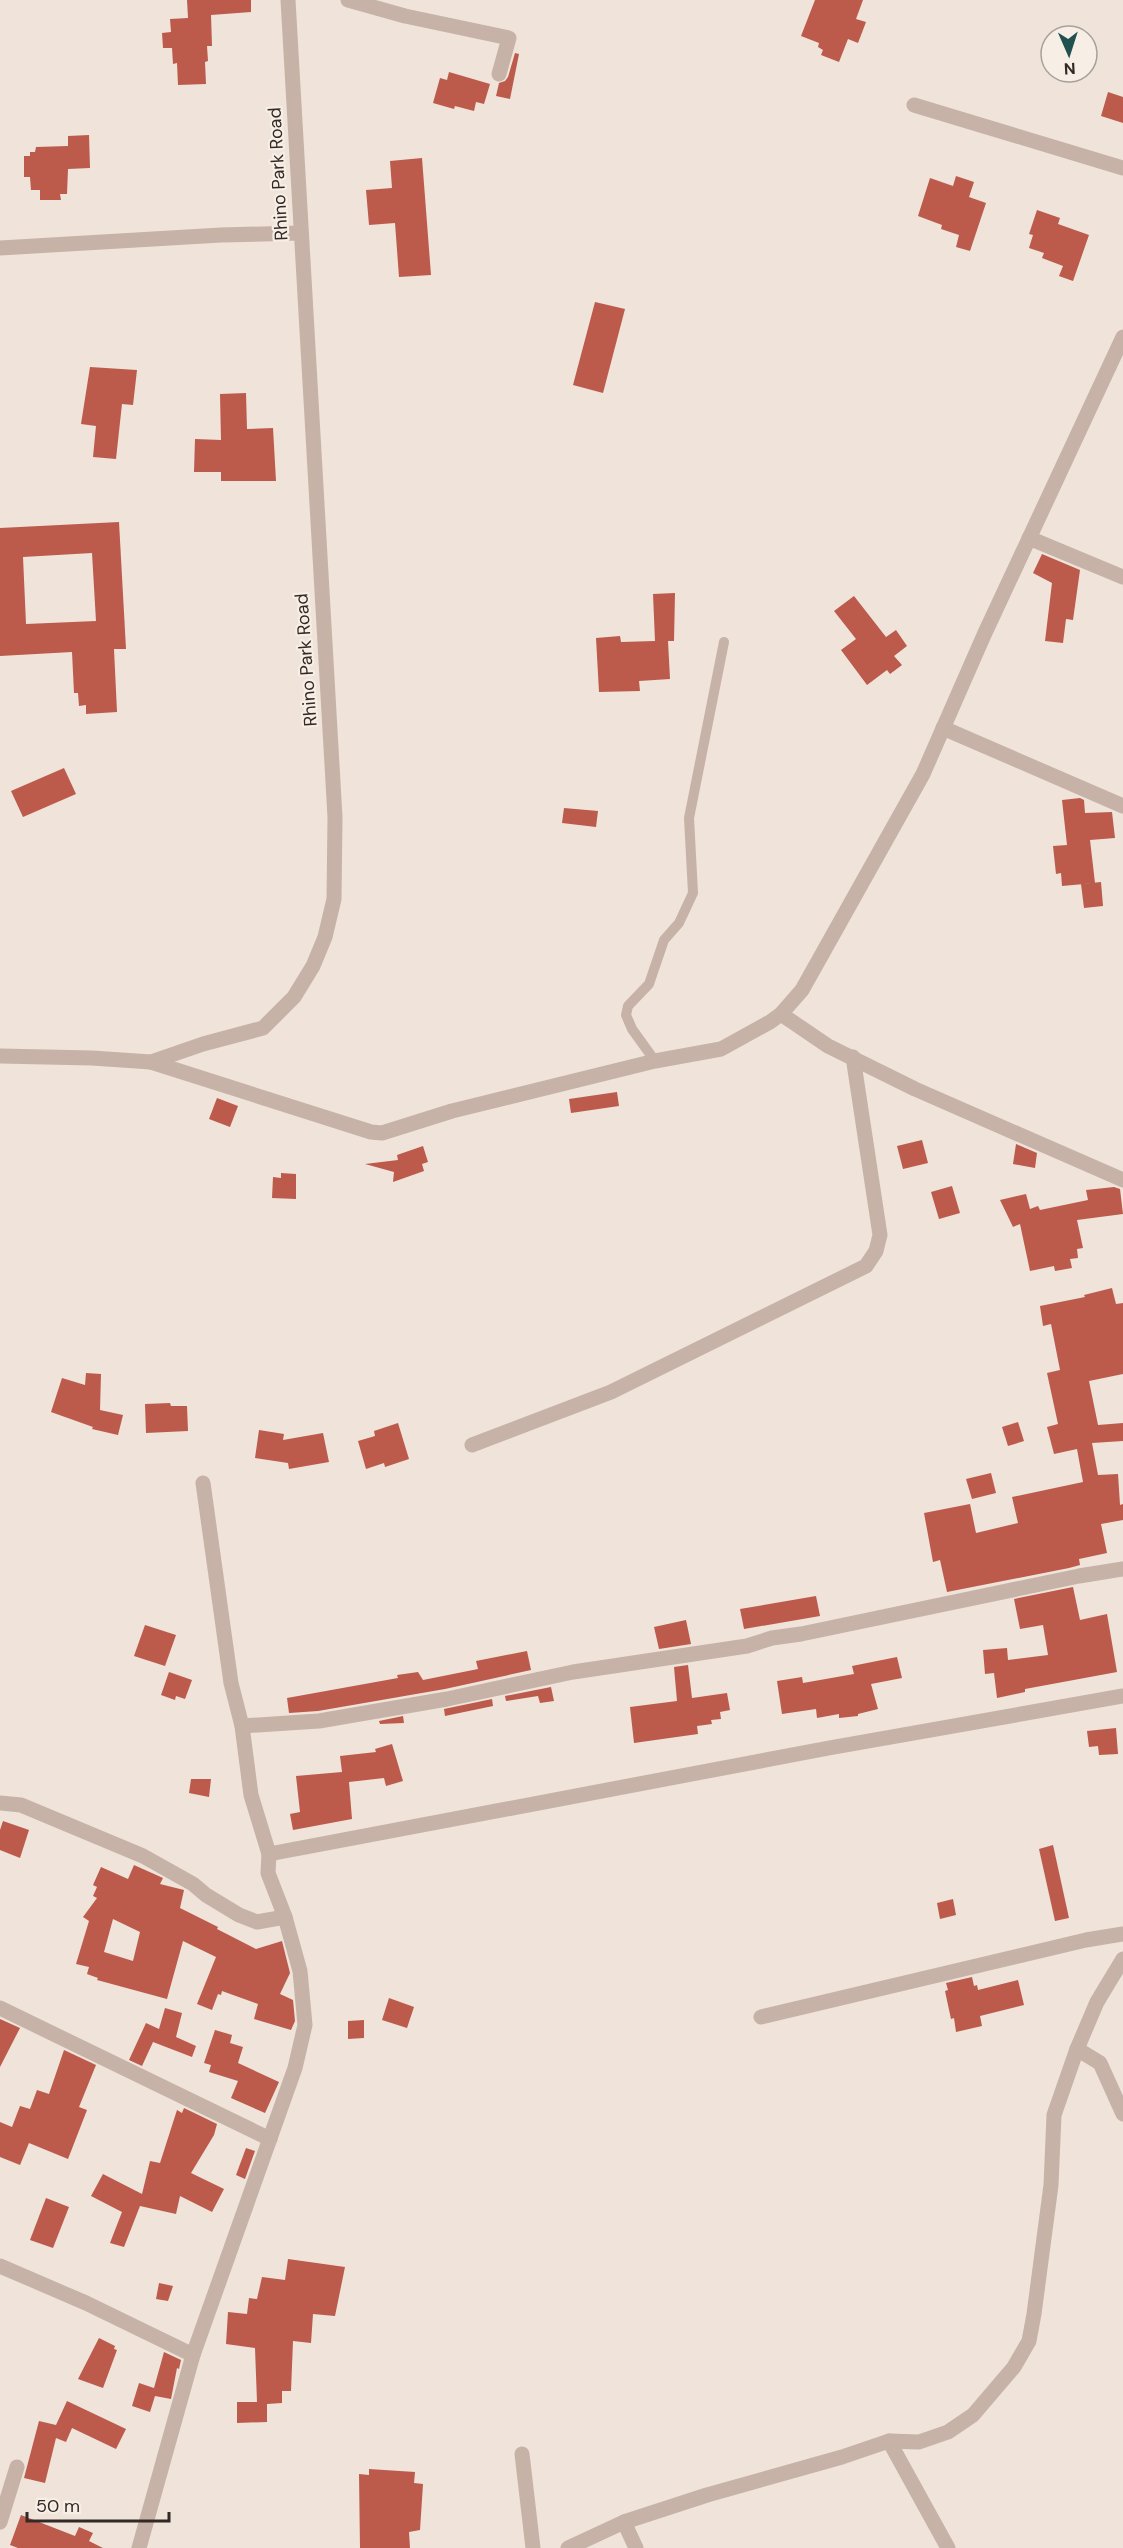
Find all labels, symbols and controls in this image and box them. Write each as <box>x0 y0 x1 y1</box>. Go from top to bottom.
north arrow <box>1039 24 1099 84</box>
text: N <box>1063 58 1076 79</box>
street label: Rhino Park Road <box>263 107 293 241</box>
street label: Rhino Park Road <box>289 593 323 727</box>
scale bar <box>27 2485 170 2523</box>
text: 50 m <box>36 2494 80 2518</box>

